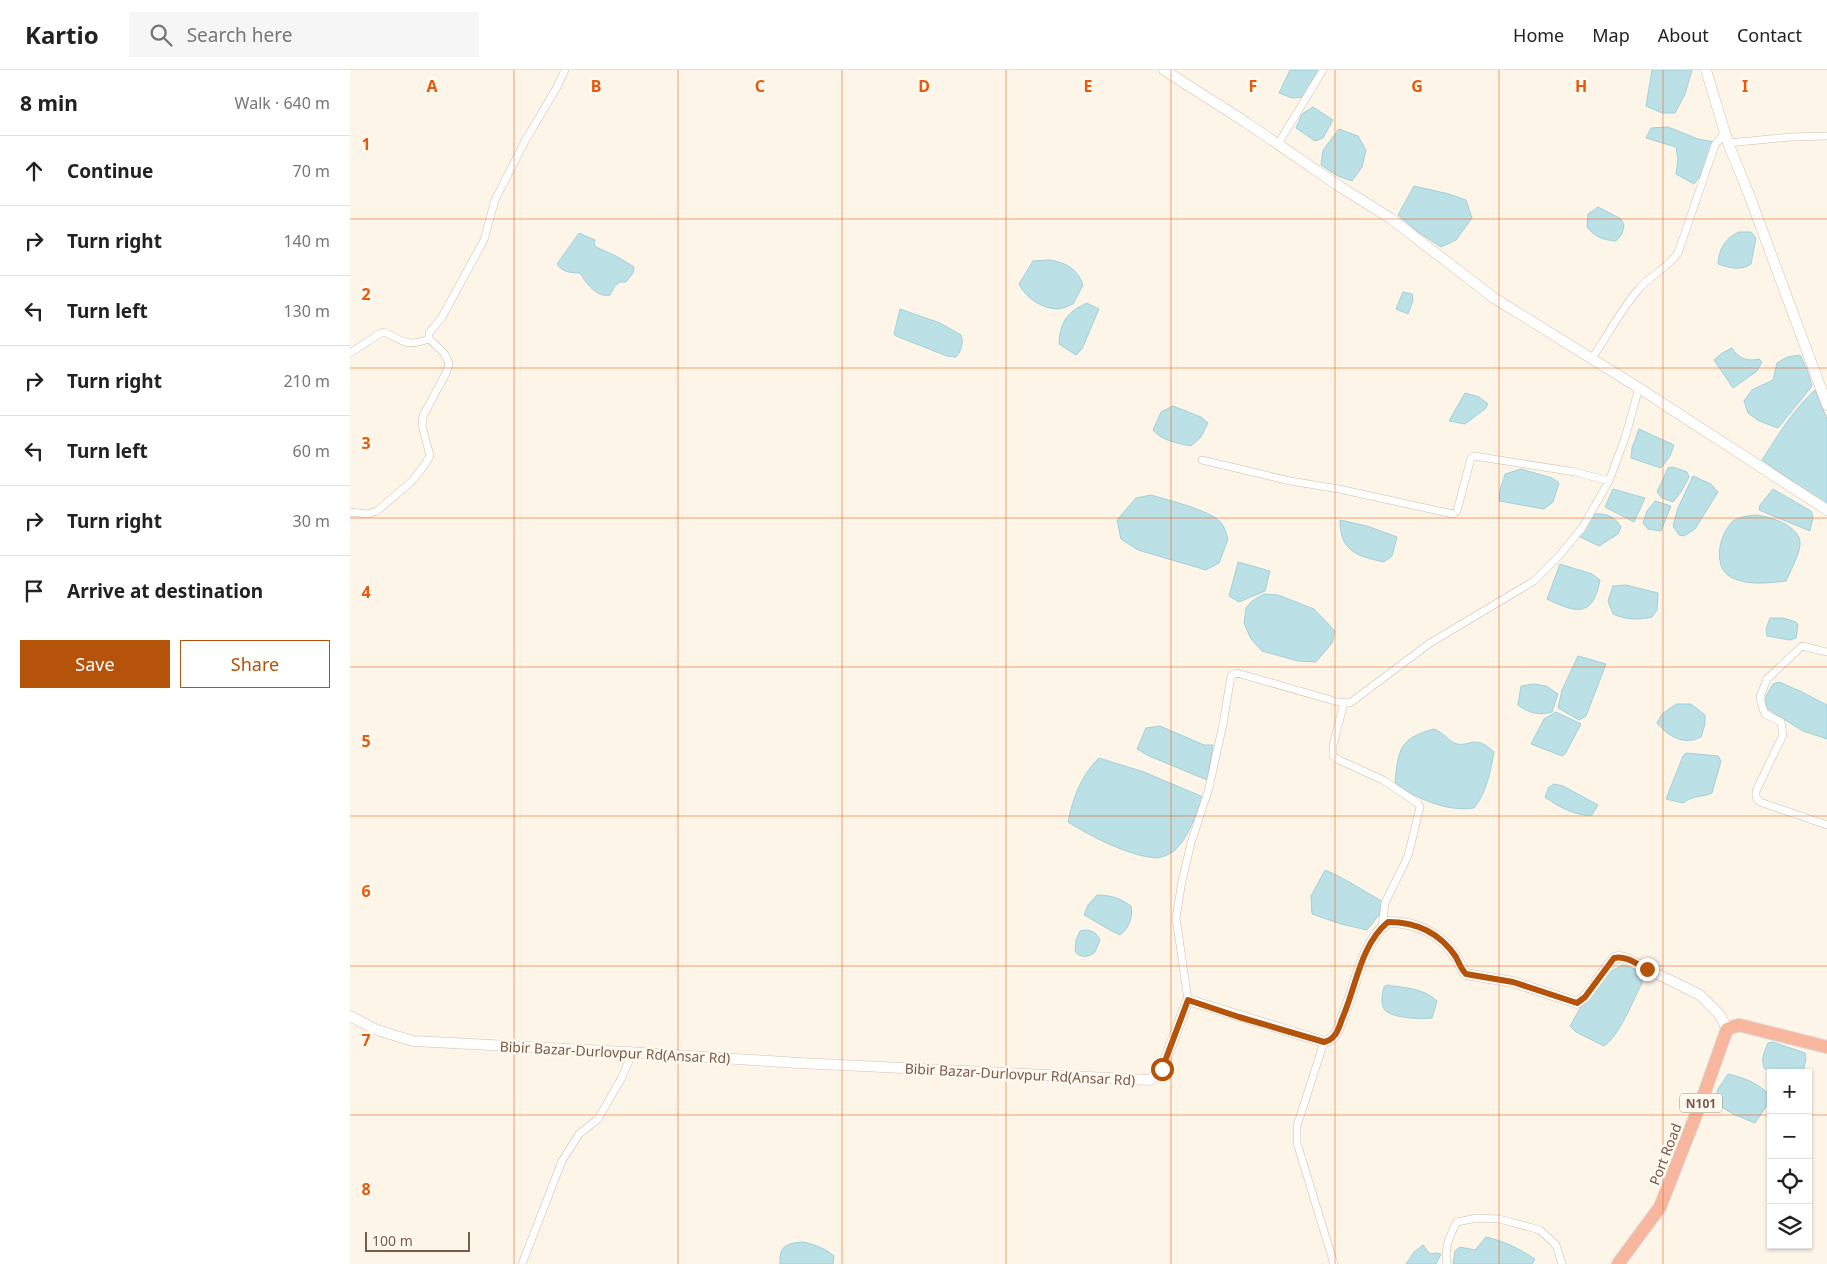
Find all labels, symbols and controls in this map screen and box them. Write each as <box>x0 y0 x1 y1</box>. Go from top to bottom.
search box <box>129 12 479 57</box>
text: Kartio <box>25 18 99 51</box>
icon: search <box>147 21 175 49</box>
text: Search here <box>187 22 292 48</box>
text: Home <box>1513 23 1564 47</box>
text: Map <box>1592 23 1630 47</box>
text: About <box>1658 23 1709 47</box>
text: Contact <box>1737 23 1802 47</box>
text: A <box>426 75 438 97</box>
text: B <box>591 75 601 97</box>
text: C <box>755 75 765 97</box>
text: D <box>918 75 930 97</box>
text: E <box>1084 75 1093 97</box>
text: F <box>1249 75 1257 97</box>
text: G <box>1411 75 1423 97</box>
text: H <box>1575 75 1587 97</box>
text: I <box>1742 75 1748 97</box>
text: 8 min <box>20 89 78 117</box>
text: Walk · 640 m <box>235 92 330 114</box>
text: 1 <box>361 133 371 155</box>
icon: ahead <box>20 157 48 185</box>
text: Continue <box>67 158 153 184</box>
text: 70 m <box>293 160 330 182</box>
icon: right <box>20 227 48 255</box>
text: Turn right <box>67 228 162 254</box>
text: 140 m <box>283 230 330 252</box>
text: 2 <box>361 283 371 305</box>
icon: left <box>20 297 48 325</box>
text: Turn left <box>67 298 148 324</box>
text: 130 m <box>283 300 330 322</box>
icon: right <box>20 367 48 395</box>
text: Turn right <box>67 368 162 394</box>
text: 210 m <box>283 370 330 392</box>
text: 3 <box>361 432 371 454</box>
icon: left <box>20 437 48 465</box>
text: Turn left <box>67 438 148 464</box>
text: 60 m <box>293 440 330 462</box>
icon: right <box>20 507 48 535</box>
text: Turn right <box>67 508 162 534</box>
text: 30 m <box>293 510 330 532</box>
icon: arrive <box>20 577 48 605</box>
text: Arrive at destination <box>67 578 263 604</box>
text: 4 <box>361 581 371 603</box>
button: Save <box>20 640 170 688</box>
button: Share <box>180 640 330 688</box>
text: 5 <box>361 730 371 752</box>
text: 6 <box>361 880 371 902</box>
route end <box>1636 958 1659 981</box>
text: 7 <box>361 1029 371 1051</box>
street label: Bibir Bazar-Durlovpur Rd(Ansar Rd) <box>499 1036 731 1068</box>
street label: Bibir Bazar-Durlovpur Rd(Ansar Rd) <box>904 1058 1136 1090</box>
route start <box>1151 1058 1174 1081</box>
map controls <box>1767 1069 1812 1249</box>
button: + <box>1767 1069 1812 1114</box>
road number: N101 <box>1680 1094 1722 1112</box>
button: − <box>1767 1114 1812 1159</box>
street label: Port Road <box>1644 1120 1686 1188</box>
button: locate <box>1767 1159 1812 1204</box>
text: 8 <box>361 1178 371 1200</box>
button: layers <box>1767 1204 1812 1249</box>
scale bar <box>365 1229 470 1252</box>
text: 100 m <box>372 1231 413 1250</box>

